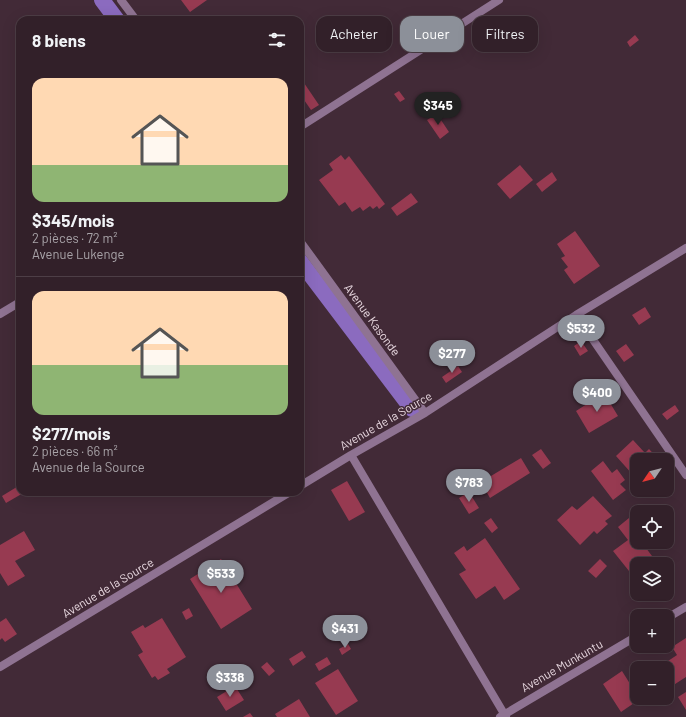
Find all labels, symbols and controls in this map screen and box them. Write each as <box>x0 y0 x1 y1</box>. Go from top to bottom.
chip: Acheter <box>316 16 392 52</box>
chip: Louer <box>400 16 464 52</box>
chip: Filtres <box>472 16 538 52</box>
icon: filters <box>266 29 288 51</box>
text: 8 biens <box>32 30 86 50</box>
pin: $345 <box>414 92 462 126</box>
text: $345 <box>423 97 453 113</box>
icon: home <box>124 104 196 176</box>
text: $345/mois <box>32 210 114 230</box>
text: 2 pièces · 72 m² <box>32 230 117 246</box>
text: Avenue Lukenge <box>32 246 124 262</box>
street label: Avenue Kasonde <box>342 281 404 358</box>
pin: $532 <box>557 315 605 349</box>
icon: home <box>124 317 196 389</box>
text: $532 <box>567 320 595 336</box>
pin: $277 <box>428 340 476 374</box>
text: $277 <box>438 345 466 361</box>
pin: $400 <box>573 379 621 413</box>
text: $400 <box>582 384 612 400</box>
street label: Avenue de la Source <box>337 388 434 452</box>
text: $277/mois <box>32 423 110 443</box>
text: 2 pièces · 66 m² <box>32 443 118 459</box>
north arrow <box>630 453 674 497</box>
map controls <box>630 453 674 705</box>
text: Avenue de la Source <box>32 459 145 475</box>
pin: $783 <box>445 469 493 503</box>
text: $783 <box>455 474 483 490</box>
button: locate <box>630 505 674 549</box>
street label: Avenue de la Source <box>59 554 156 620</box>
button: layers <box>630 557 674 601</box>
pin: $533 <box>197 560 245 594</box>
text: $533 <box>207 565 235 581</box>
button: + <box>630 609 674 653</box>
pin: $431 <box>321 615 369 649</box>
text: $431 <box>332 620 358 636</box>
street label: Avenue Munkuntu <box>518 636 605 694</box>
button: − <box>630 661 674 705</box>
pin: $338 <box>206 664 254 698</box>
text: $338 <box>216 669 244 685</box>

